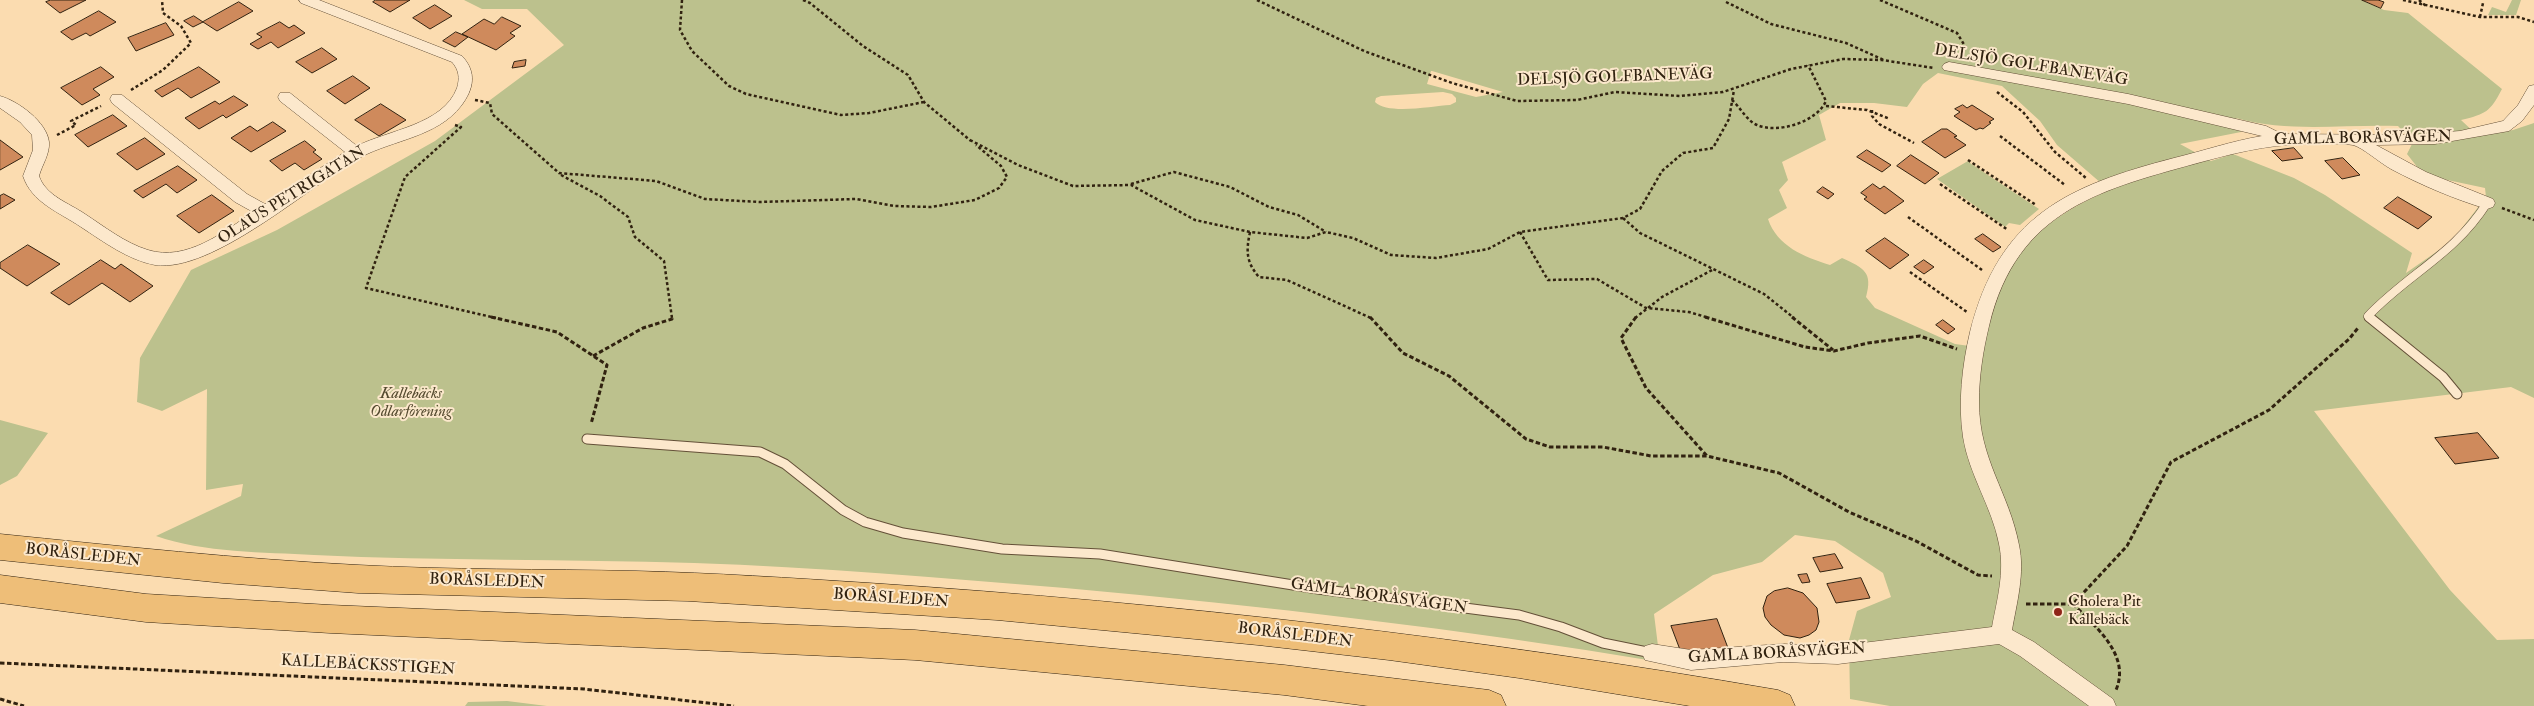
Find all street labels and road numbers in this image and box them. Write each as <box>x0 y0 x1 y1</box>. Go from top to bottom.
street label: DELSJÖ GOLFBANEVÄG <box>1933 41 2129 91</box>
street label: DELSJÖ GOLFBANEVÄG <box>1517 65 1713 91</box>
street label: GAMLA BORÅSVÄGEN <box>2274 128 2452 150</box>
street label: OLAUS PETRIGATAN <box>215 143 369 249</box>
street label: BORÅSLEDEN <box>24 540 142 572</box>
street label: BORÅSLEDEN <box>429 570 545 594</box>
street label: GAMLA BORÅSVÄGEN <box>1289 575 1469 619</box>
street label: BORÅSLEDEN <box>833 585 949 613</box>
street label: BORÅSLEDEN <box>1236 619 1354 653</box>
street label: GAMLA BORÅSVÄGEN <box>1688 640 1866 668</box>
street label: KALLEBÄCKSSTIGEN <box>280 652 456 680</box>

